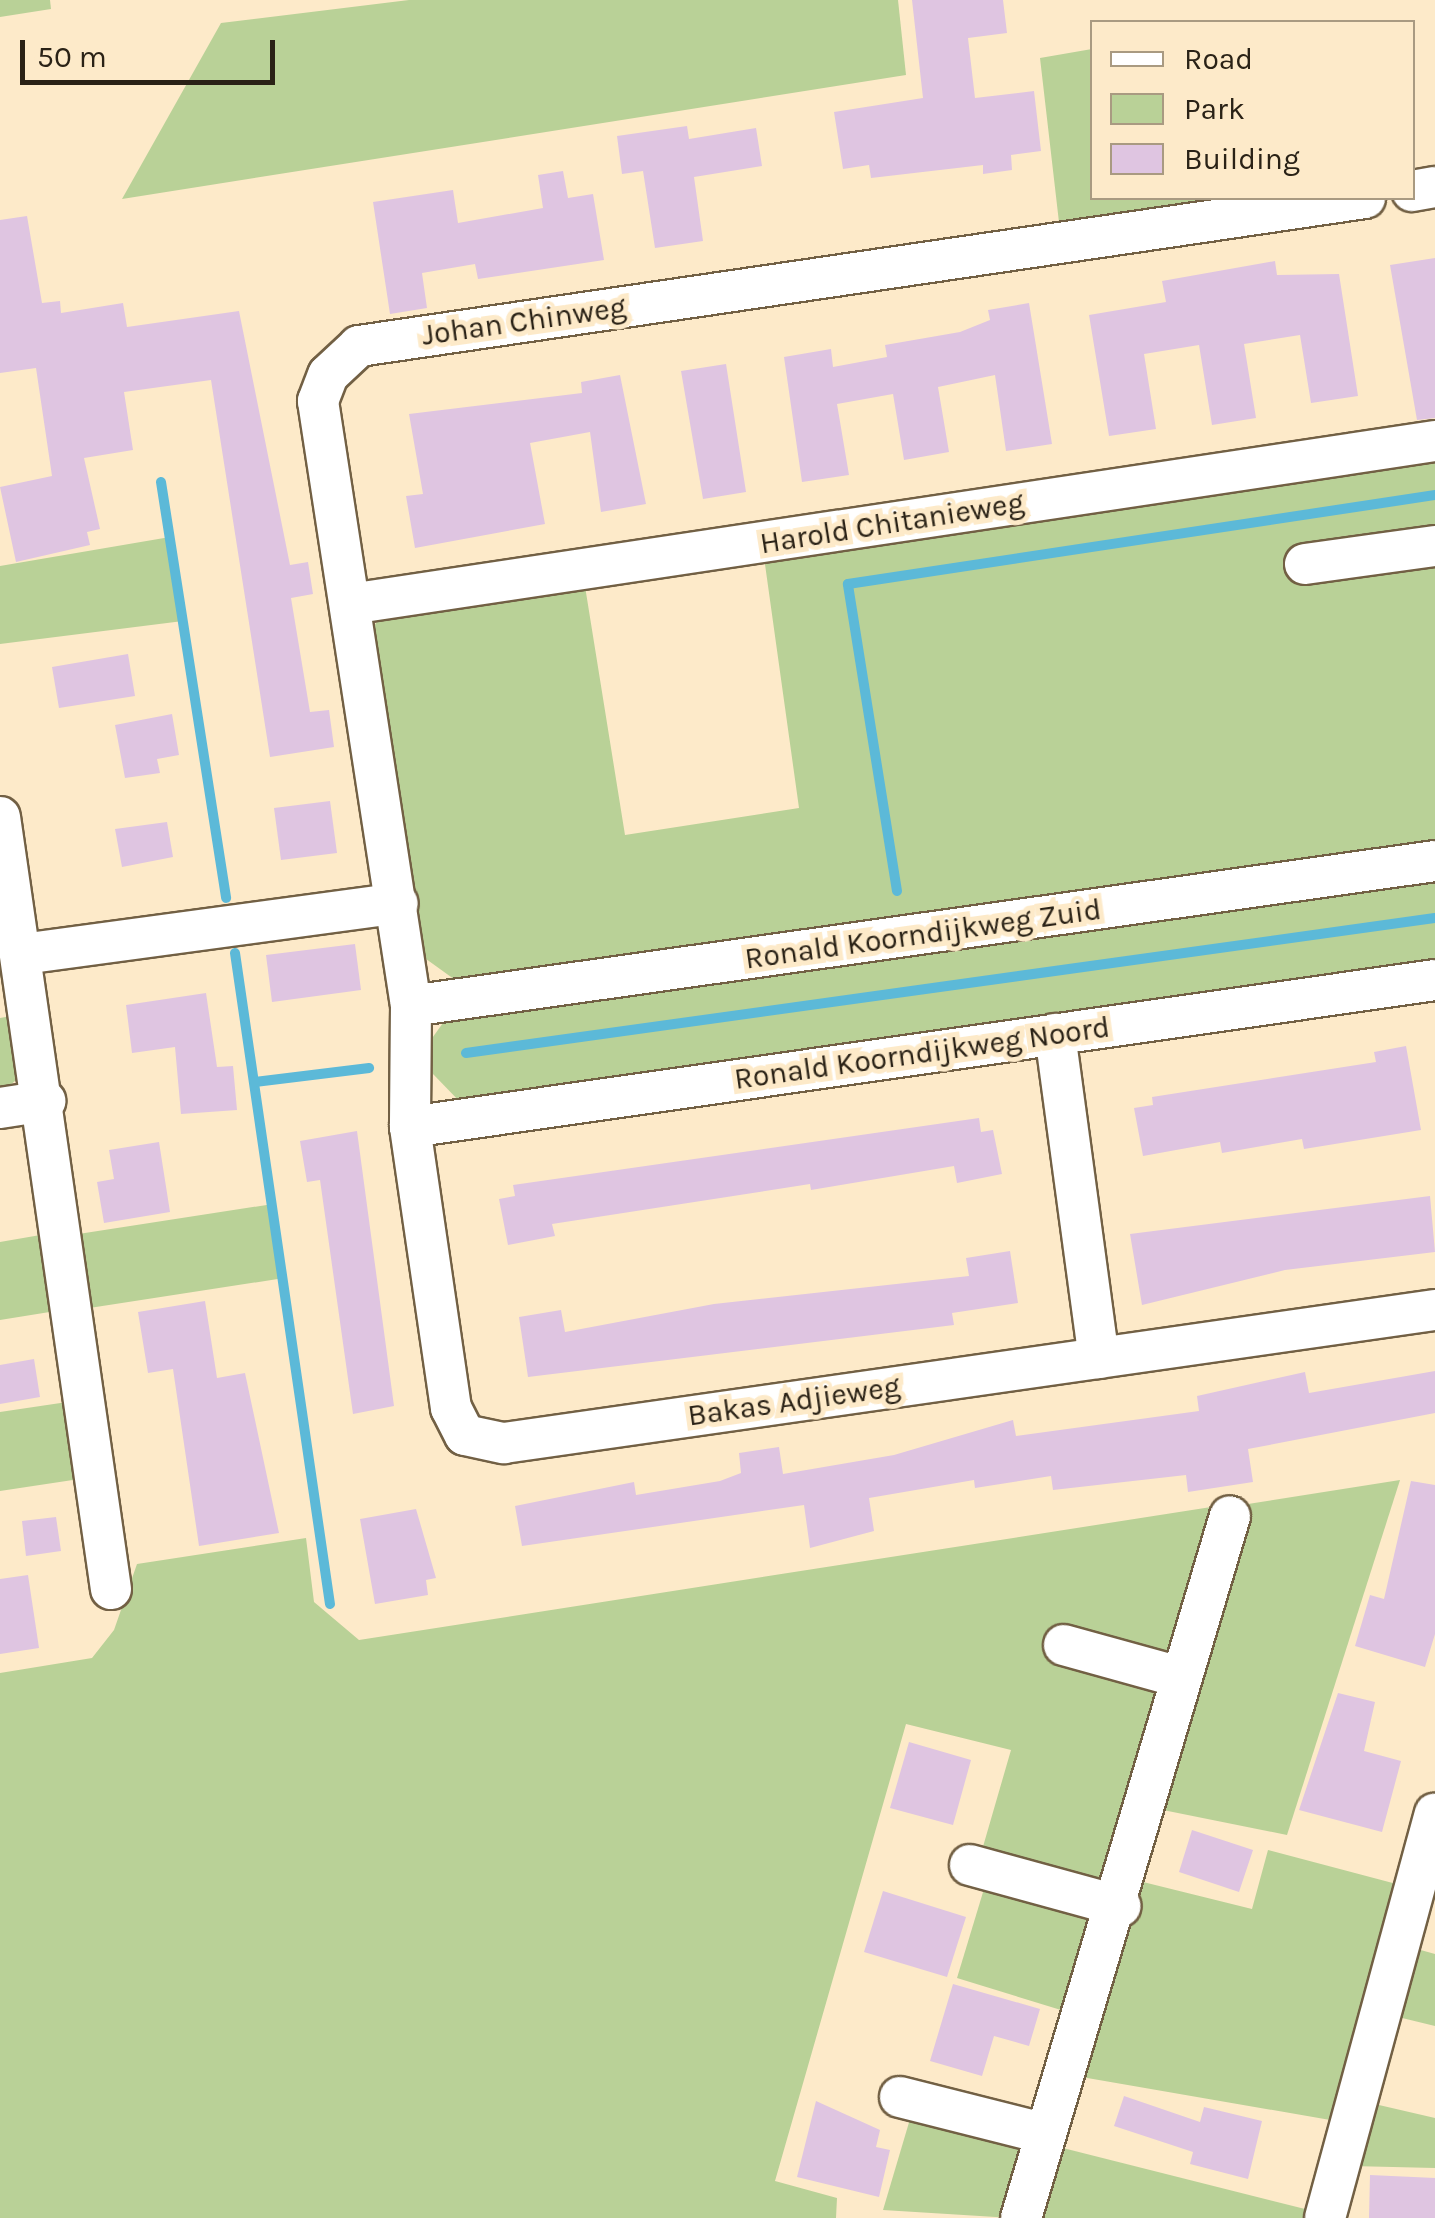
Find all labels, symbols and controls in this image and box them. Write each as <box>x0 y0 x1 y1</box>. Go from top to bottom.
scale bar <box>25 20 280 82</box>
legend <box>1090 20 1415 200</box>
text: 50 m <box>37 39 107 75</box>
text: Road <box>1184 41 1253 77</box>
text: Park <box>1184 91 1245 127</box>
text: Building <box>1184 141 1300 177</box>
street label: Johan Chinweg <box>420 289 628 353</box>
street label: Harold Chitanieweg <box>757 484 1027 562</box>
street label: Ronald Koorndijkweg Zuid <box>742 891 1104 977</box>
street label: Ronald Koorndijkweg Noord <box>732 1009 1112 1097</box>
street label: Bakas Adjieweg <box>685 1368 903 1434</box>

